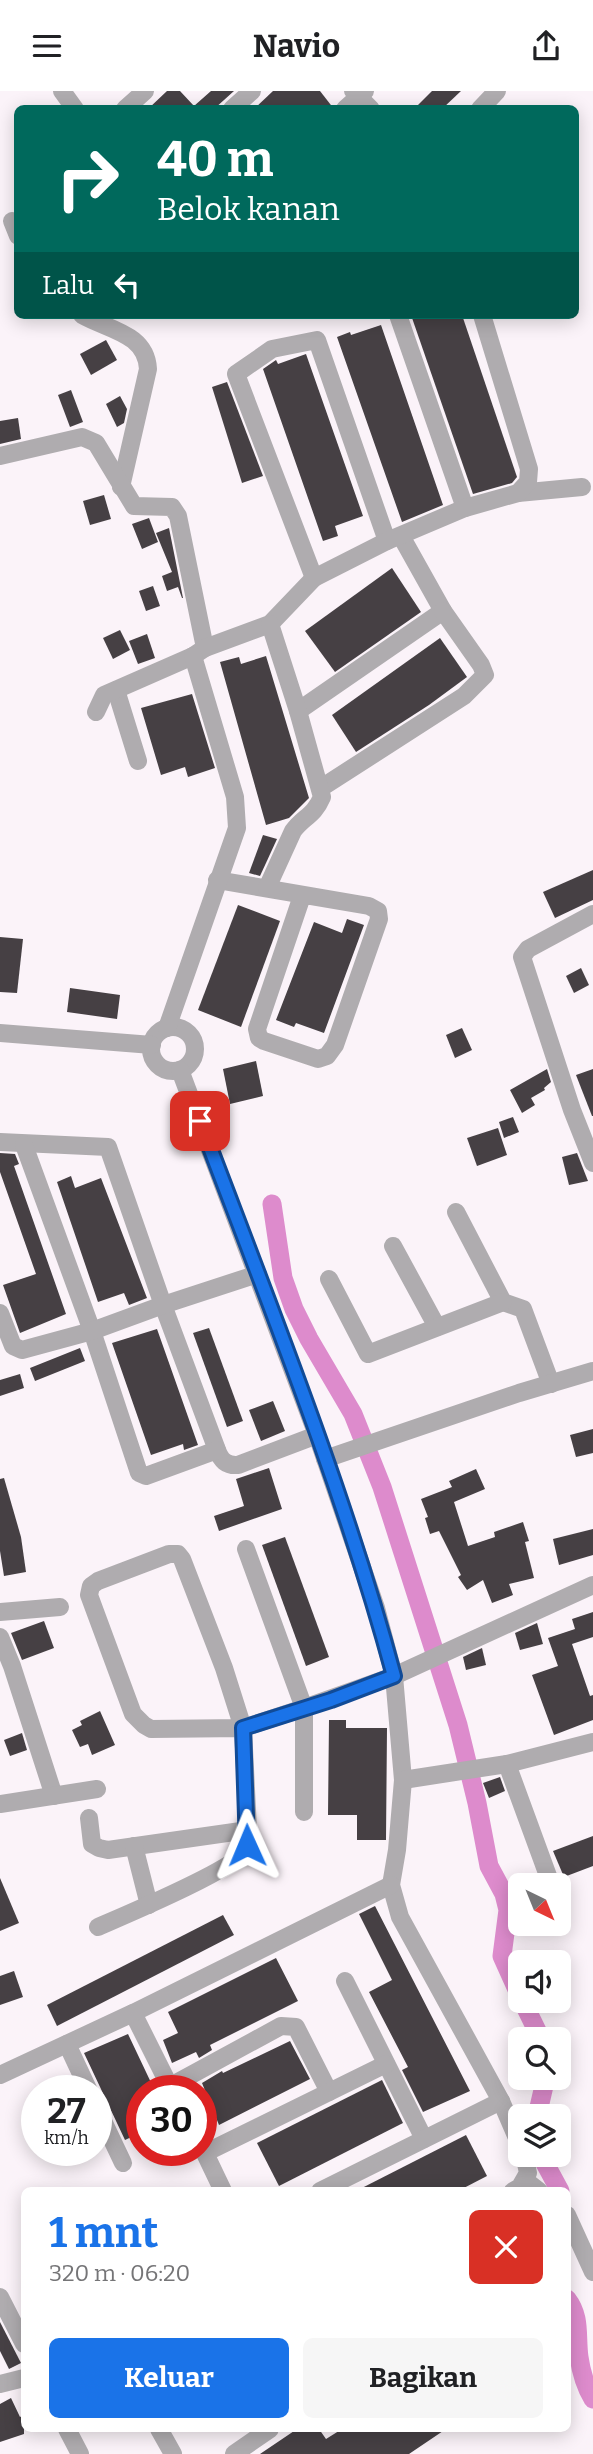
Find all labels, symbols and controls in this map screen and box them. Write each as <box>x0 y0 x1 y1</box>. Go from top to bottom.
icon: menu <box>28 27 66 65</box>
text: Navio <box>253 27 340 65</box>
icon: share <box>527 27 565 65</box>
text: 40 m <box>157 130 274 189</box>
icon: right <box>42 133 133 224</box>
text: Belok kanan <box>157 190 340 228</box>
icon: left <box>108 266 146 304</box>
text: Lalu <box>42 270 94 301</box>
pin <box>170 1091 230 1151</box>
icon: arrive <box>181 1102 219 1140</box>
position arrow <box>210 1808 284 1882</box>
north arrow <box>508 1873 570 1935</box>
map controls <box>508 1873 571 2167</box>
button: sound <box>508 1950 571 2013</box>
button: search <box>508 2027 571 2090</box>
speed limit sign: 30 <box>126 2075 217 2166</box>
text: 27 <box>47 2090 86 2132</box>
button: layers <box>508 2104 571 2167</box>
text: km/h <box>44 2127 89 2149</box>
text: 1 mnt <box>49 2208 158 2258</box>
button: close <box>469 2210 543 2284</box>
text: 320 m · 06:20 <box>49 2259 190 2287</box>
button: Keluar <box>49 2338 289 2418</box>
button: Bagikan <box>303 2338 543 2418</box>

